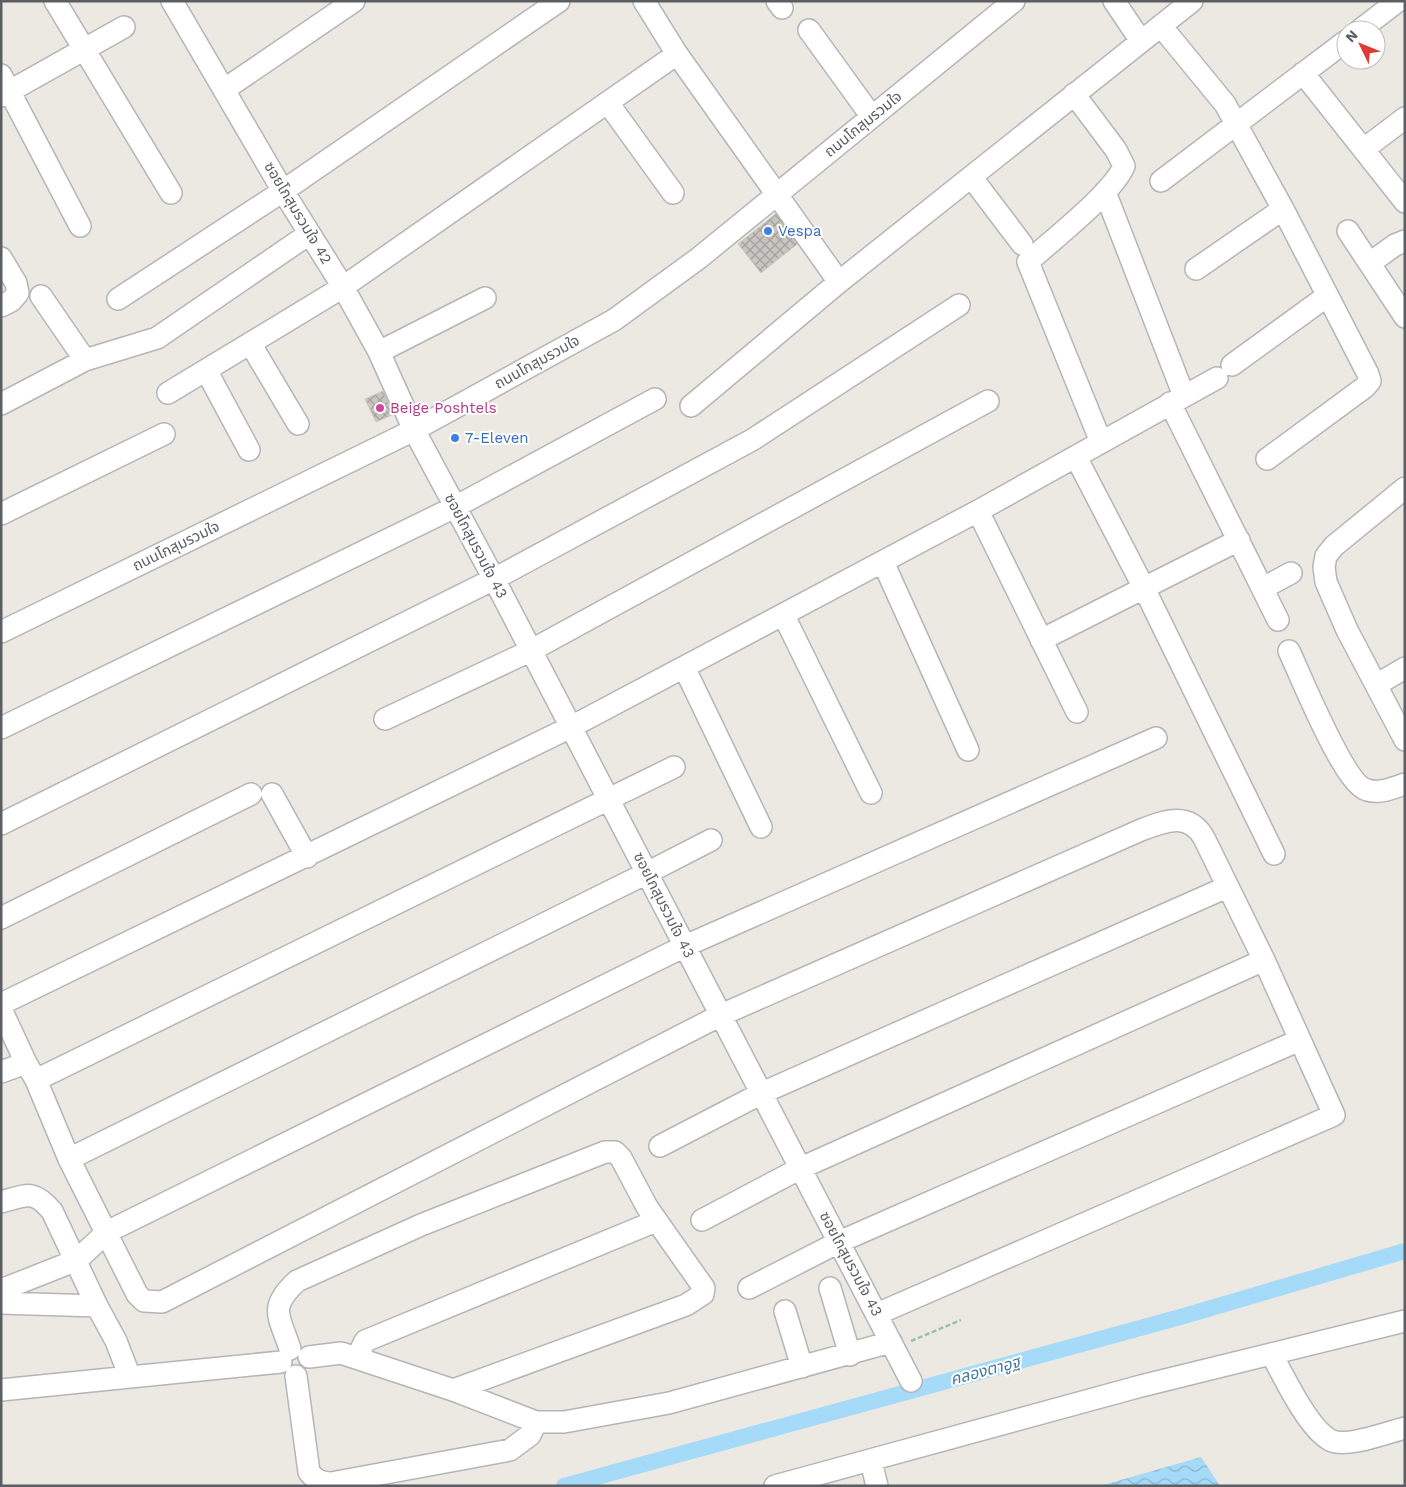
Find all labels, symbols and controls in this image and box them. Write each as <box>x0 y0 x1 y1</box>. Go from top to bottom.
north arrow <box>1336 20 1386 70</box>
text: N <box>1342 27 1361 45</box>
street label: ถนนโกสุมรวมใจ <box>821 87 905 161</box>
street label: ซอยโกสุมรวมใจ 42 <box>260 159 336 267</box>
place label: Vespa <box>778 222 822 240</box>
marker: Vespa <box>762 225 774 237</box>
street label: ถนนโกสุมรวมใจ <box>491 331 583 393</box>
place label: Beige Poshtels <box>390 399 497 417</box>
marker: Beige Poshtels <box>374 402 386 414</box>
place label: 7-Eleven <box>465 429 529 447</box>
marker: 7-Eleven <box>449 432 461 444</box>
street label: ซอยโกสุมรวมใจ 43 <box>441 491 511 601</box>
street label: ถนนโกสุมรวมใจ <box>130 517 222 575</box>
street label: ซอยโกสุมรวมใจ 43 <box>630 849 698 961</box>
street label: ซอยโกสุมรวมใจ 43 <box>816 1209 886 1319</box>
water label: คลองตาอูฐ <box>948 1351 1024 1390</box>

